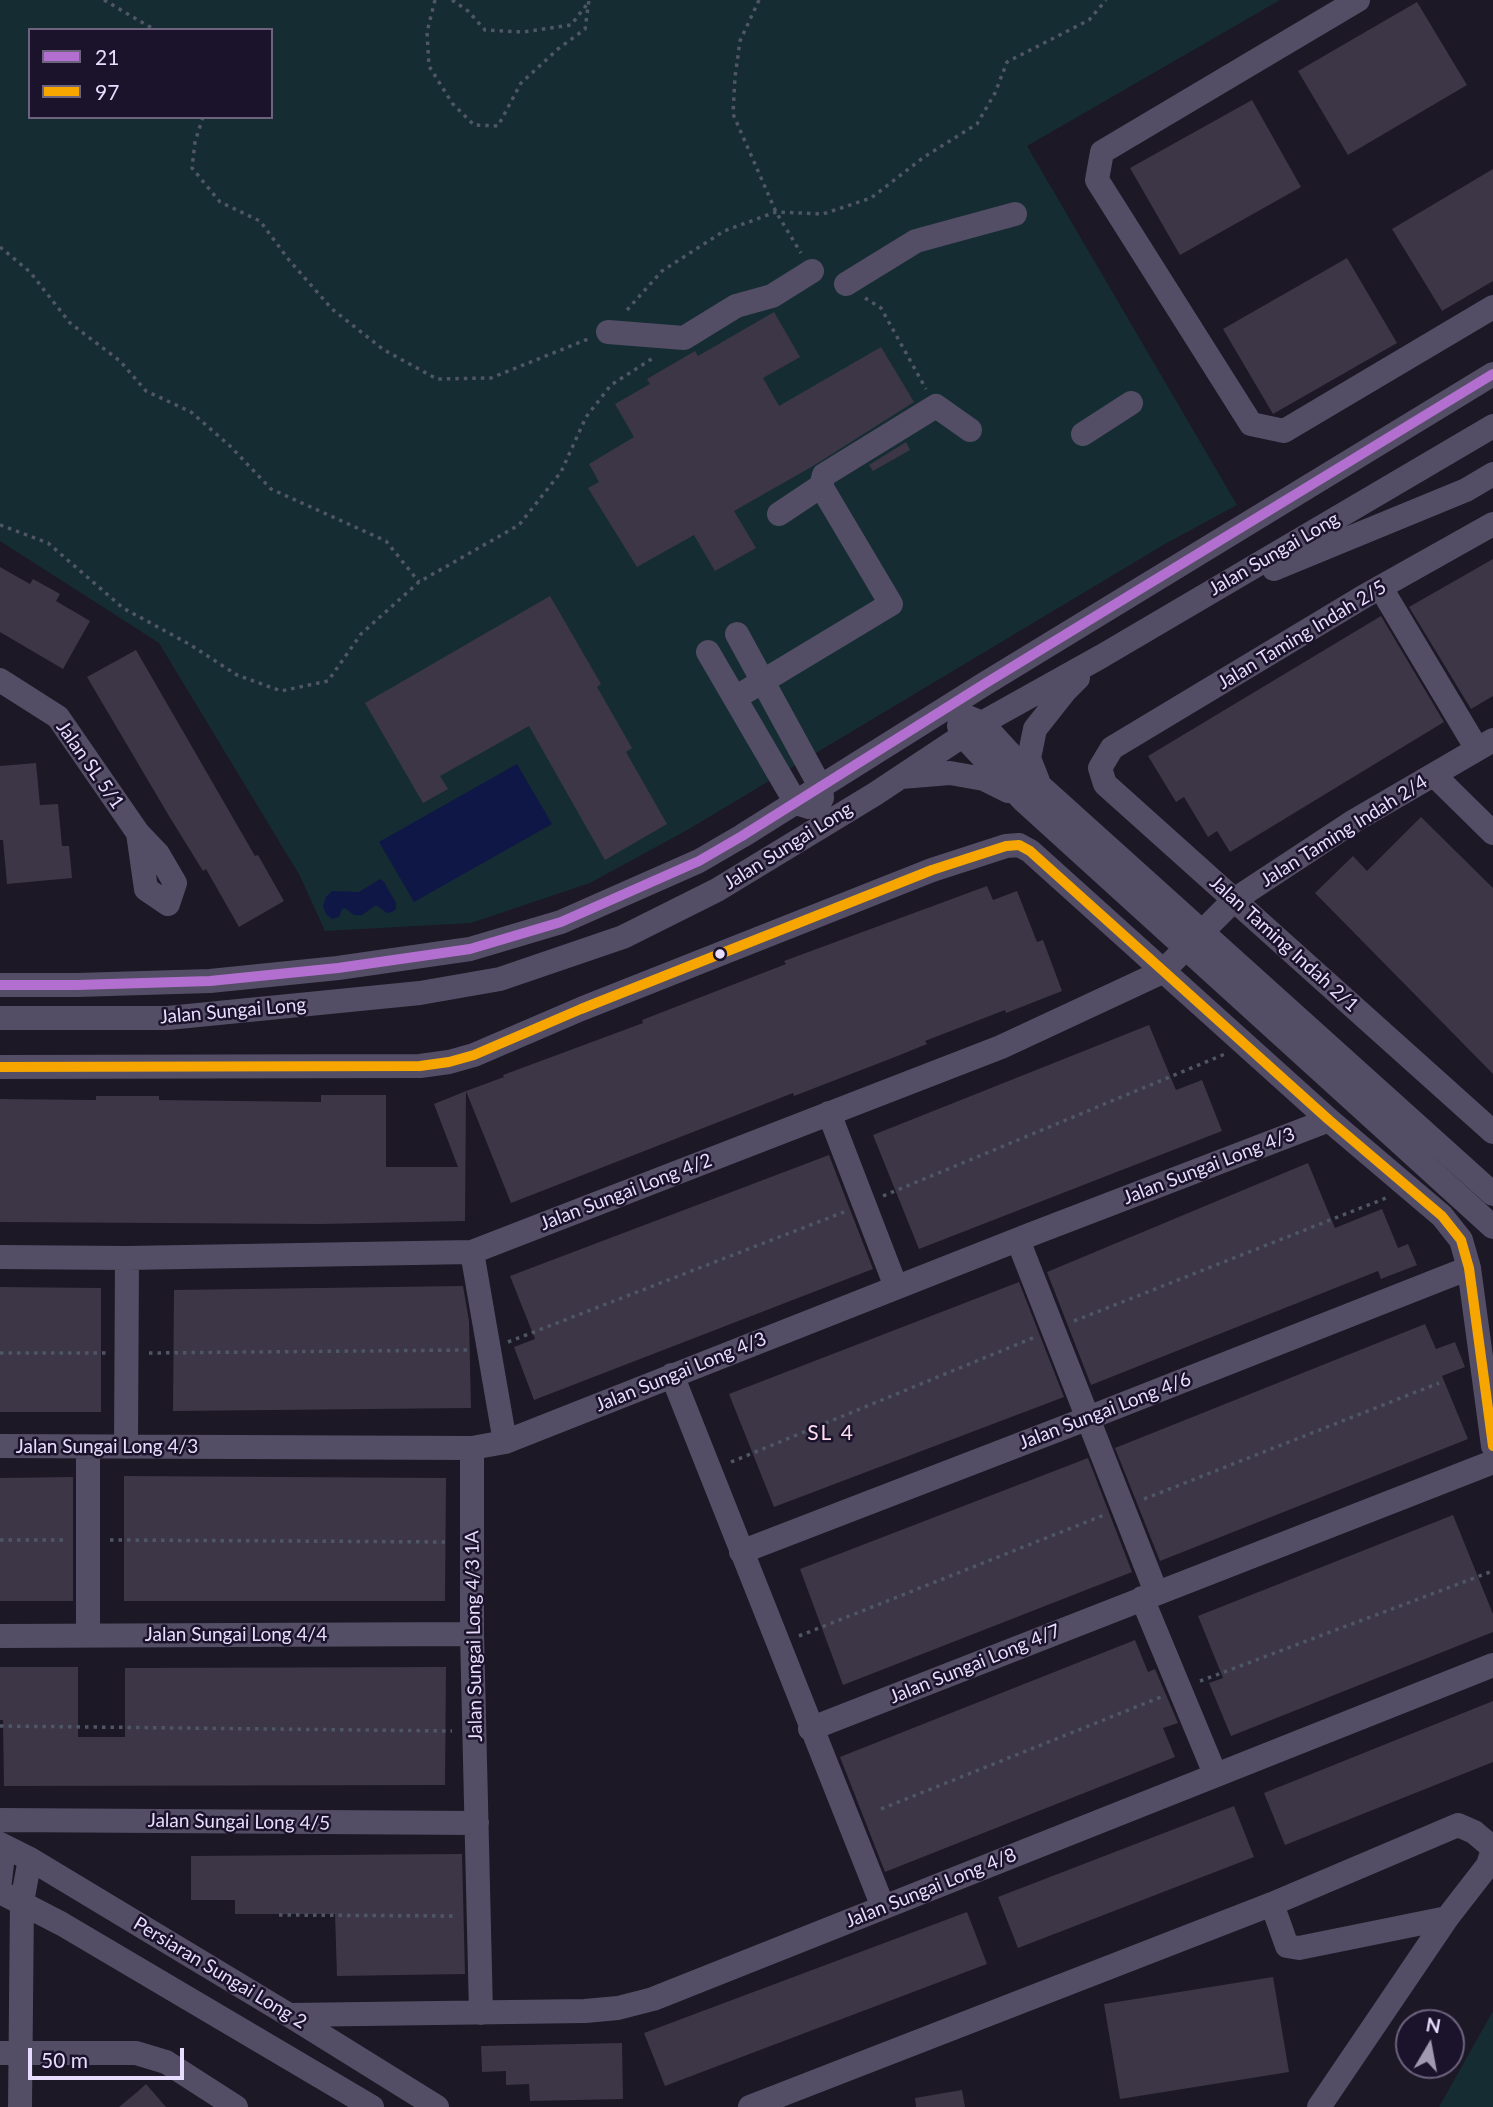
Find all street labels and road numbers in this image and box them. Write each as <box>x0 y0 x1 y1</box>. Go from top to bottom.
street label: Jalan Sungai Long <box>1205 507 1343 601</box>
street label: Jalan Taming Indah 2/5 <box>1214 576 1390 694</box>
street label: Jalan SL 5/1 <box>51 717 129 813</box>
street label: Jalan Taming Indah 2/4 <box>1256 770 1432 892</box>
street label: Jalan Sungai Long <box>720 797 856 895</box>
street label: Jalan Taming Indah 2/1 <box>1205 871 1363 1017</box>
street label: Jalan Sungai Long <box>159 993 307 1029</box>
street label: Jalan Sungai Long 4/3 <box>1120 1123 1298 1209</box>
street label: Jalan Sungai Long 4/2 <box>537 1149 715 1235</box>
street label: Jalan Sungai Long 4/3 <box>592 1327 770 1417</box>
street label: Jalan Sungai Long 4/6 <box>1016 1368 1194 1454</box>
street label: Jalan Sungai Long 4/3 <box>16 1436 198 1458</box>
street label: Jalan Sungai Long 4/3 1A <box>461 1530 487 1742</box>
street label: Jalan Sungai Long 4/7 <box>886 1619 1064 1709</box>
street label: Jalan Sungai Long 4/4 <box>145 1624 327 1646</box>
street label: Jalan Sungai Long 4/5 <box>148 1809 330 1835</box>
street label: Jalan Sungai Long 4/8 <box>842 1843 1020 1933</box>
street label: Persiaran Sungai Long 2 <box>129 1912 311 2034</box>

